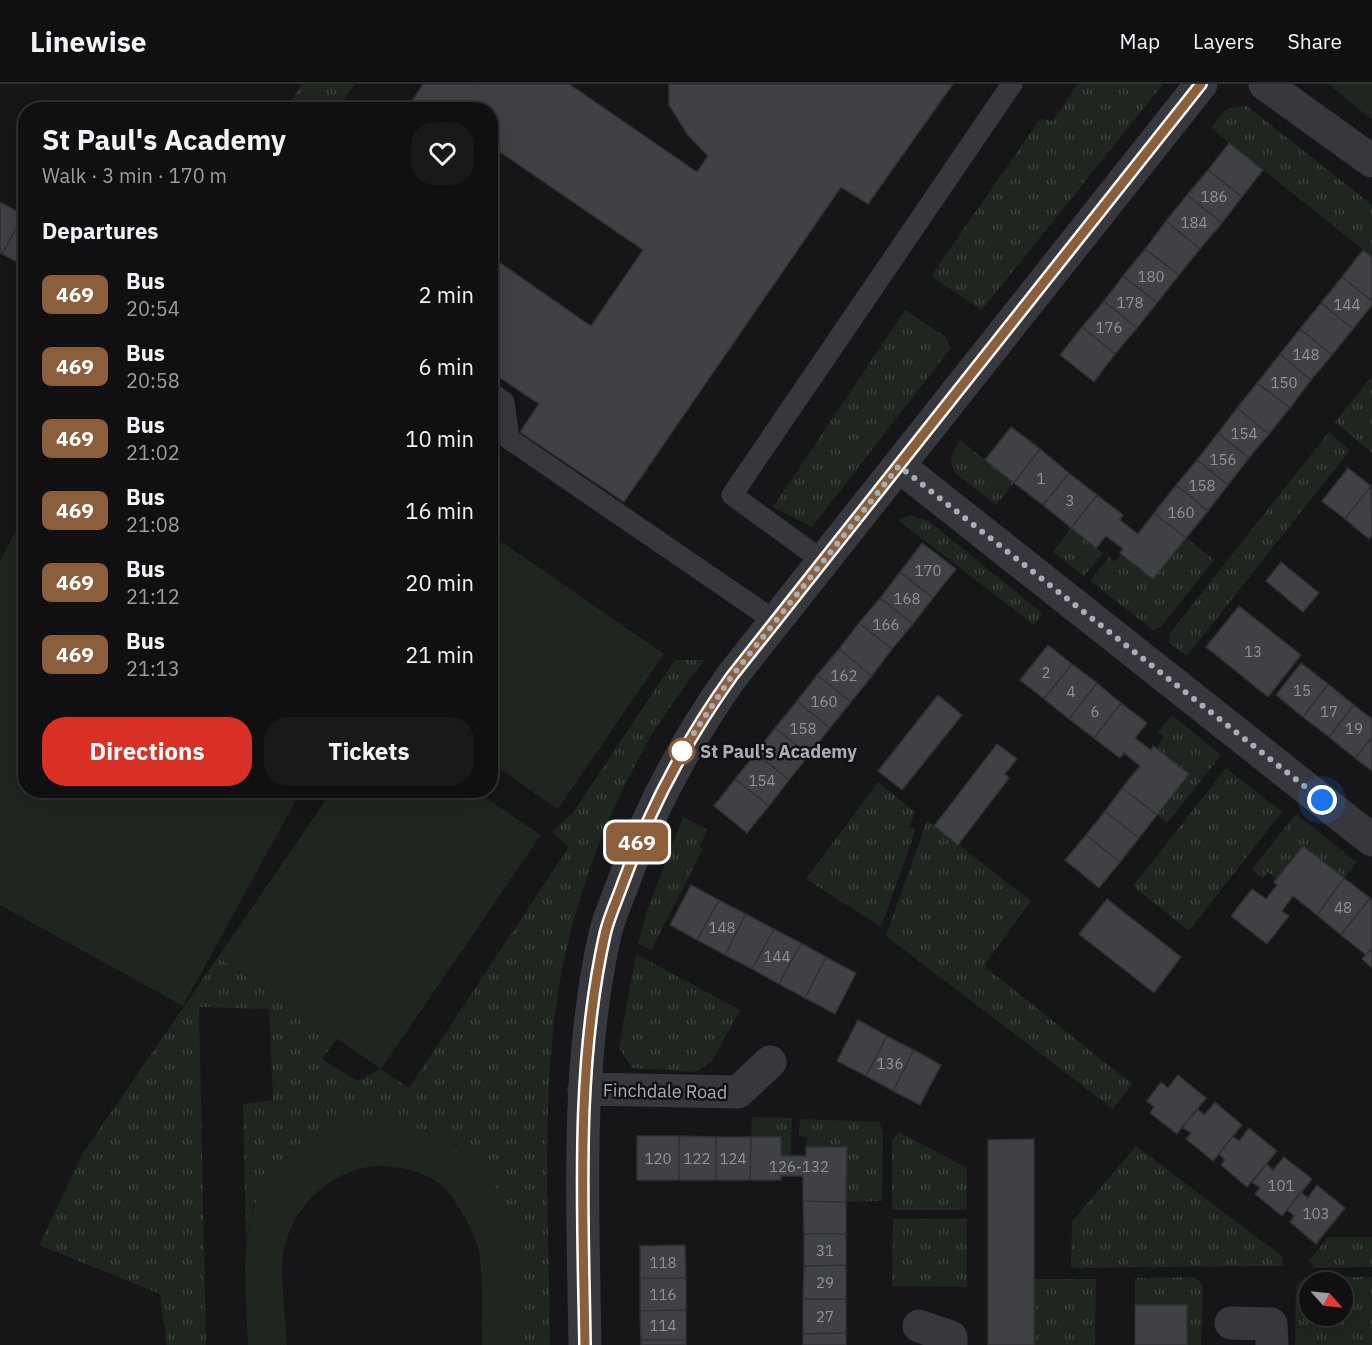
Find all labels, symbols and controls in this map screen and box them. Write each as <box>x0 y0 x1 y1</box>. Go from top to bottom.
text: Linewise <box>30 23 147 60</box>
text: Map <box>1120 27 1160 55</box>
text: Layers <box>1193 27 1255 55</box>
text: Share <box>1288 27 1342 55</box>
text: St Paul's Academy <box>42 121 286 158</box>
button: heart <box>411 122 474 185</box>
text: Walk · 3 min · 170 m <box>42 162 227 189</box>
house number: 186 <box>1200 187 1228 206</box>
house number: 184 <box>1180 213 1208 232</box>
text: Departures <box>42 216 158 245</box>
text: Bus <box>126 266 165 295</box>
house number: 180 <box>1137 267 1165 286</box>
text: 469 <box>56 280 94 308</box>
text: 2 min <box>418 280 474 309</box>
house number: 178 <box>1116 293 1144 312</box>
text: 20:54 <box>126 295 180 322</box>
house number: 144 <box>1333 295 1361 314</box>
house number: 176 <box>1095 318 1123 337</box>
text: Bus <box>126 338 165 367</box>
house number: 148 <box>1292 345 1320 364</box>
text: 469 <box>56 352 94 380</box>
text: 6 min <box>418 352 474 381</box>
text: 20:58 <box>126 367 180 394</box>
house number: 150 <box>1270 373 1298 392</box>
text: Bus <box>126 410 165 439</box>
text: 469 <box>56 424 94 452</box>
text: 10 min <box>405 424 474 453</box>
house number: 154 <box>1230 424 1258 443</box>
text: 21:02 <box>126 439 180 466</box>
house number: 156 <box>1209 450 1237 469</box>
house number: 1 <box>1036 469 1046 488</box>
house number: 158 <box>1188 476 1216 495</box>
text: Bus <box>126 482 165 511</box>
house number: 3 <box>1065 491 1075 510</box>
text: 469 <box>56 496 94 524</box>
text: 16 min <box>405 496 474 525</box>
house number: 160 <box>1167 503 1195 522</box>
text: 21:08 <box>126 511 180 538</box>
text: Bus <box>126 554 165 583</box>
house number: 170 <box>914 561 942 580</box>
text: 469 <box>56 568 94 596</box>
text: 20 min <box>405 568 474 597</box>
text: 21:12 <box>126 583 180 610</box>
house number: 168 <box>893 589 921 608</box>
house number: 166 <box>872 615 900 634</box>
text: Bus <box>126 626 165 655</box>
text: 469 <box>56 640 94 668</box>
text: 21 min <box>405 640 474 669</box>
house number: 13 <box>1244 642 1262 661</box>
text: 21:13 <box>126 655 180 682</box>
house number: 2 <box>1041 663 1051 682</box>
house number: 162 <box>830 666 858 685</box>
house number: 15 <box>1293 681 1311 700</box>
house number: 4 <box>1066 682 1076 701</box>
house number: 160 <box>810 692 838 711</box>
house number: 6 <box>1090 702 1100 721</box>
house number: 17 <box>1320 702 1338 721</box>
button: Directions <box>42 717 252 786</box>
button: Tickets <box>264 717 474 786</box>
house number: 158 <box>789 719 817 738</box>
house number: 19 <box>1345 719 1363 738</box>
marker: St Paul's Academy <box>669 738 695 764</box>
place label: St Paul's Academy <box>700 740 857 763</box>
house number: 154 <box>748 771 776 790</box>
your location <box>1307 785 1337 815</box>
line badge: 469 <box>602 822 672 861</box>
text: 469 <box>618 828 656 856</box>
house number: 48 <box>1334 898 1352 917</box>
house number: 148 <box>708 918 736 937</box>
house number: 144 <box>763 947 791 966</box>
house number: 136 <box>876 1054 904 1073</box>
street label: Finchdale Road <box>603 1078 727 1104</box>
house number: 120 <box>644 1149 672 1168</box>
house number: 122 <box>683 1149 711 1168</box>
house number: 124 <box>719 1149 747 1168</box>
house number: 126-132 <box>769 1157 829 1176</box>
house number: 101 <box>1267 1176 1295 1195</box>
house number: 103 <box>1302 1204 1330 1223</box>
house number: 31 <box>816 1241 834 1260</box>
house number: 118 <box>649 1253 677 1272</box>
north arrow <box>1299 1272 1353 1326</box>
map controls <box>1299 1272 1353 1326</box>
house number: 29 <box>816 1273 834 1292</box>
house number: 116 <box>649 1285 677 1304</box>
house number: 27 <box>816 1307 834 1326</box>
house number: 114 <box>649 1316 677 1335</box>

